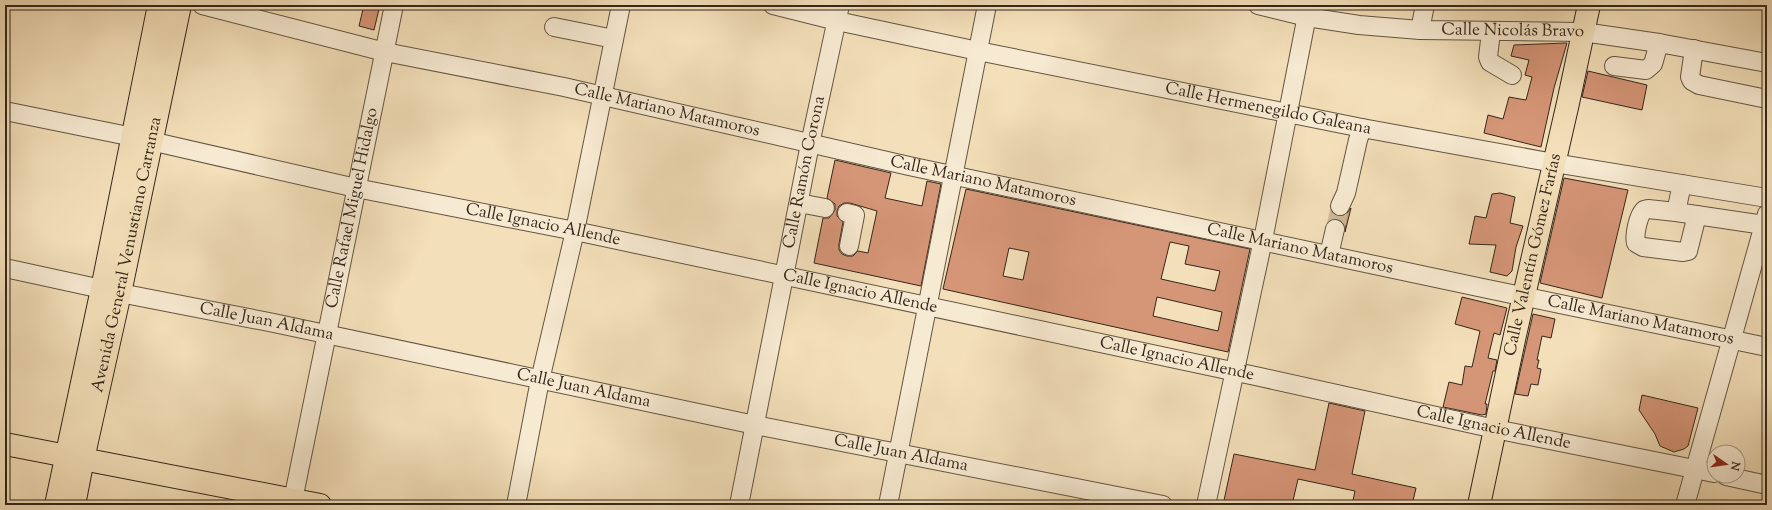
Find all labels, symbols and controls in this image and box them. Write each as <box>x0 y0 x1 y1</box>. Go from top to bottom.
street label: Calle Nicolás Bravo <box>1441 18 1584 44</box>
street label: Calle Hermenegildo Galeana <box>1163 77 1373 141</box>
street label: Calle Mariano Matamoros <box>572 78 763 144</box>
street label: Calle Ramón Corona <box>778 94 832 251</box>
street label: Calle Rafael Miguel Hidalgo <box>320 106 385 311</box>
street label: Avenida General Venustiano Carranza <box>86 115 168 395</box>
street label: Calle Mariano Matamoros <box>888 150 1079 213</box>
street label: Calle Valentín Gómez Farías <box>1499 151 1568 358</box>
street label: Calle Ignacio Allende <box>463 198 623 252</box>
street label: Calle Mariano Matamoros <box>1205 218 1396 281</box>
street label: Calle Ignacio Allende <box>781 264 940 320</box>
street label: Calle Mariano Matamoros <box>1545 290 1736 352</box>
street label: Calle Juan Aldama <box>197 297 336 347</box>
street label: Calle Ignacio Allende <box>1097 331 1256 387</box>
street label: Calle Juan Aldama <box>514 363 653 415</box>
street label: Calle Ignacio Allende <box>1414 400 1573 456</box>
street label: Calle Juan Aldama <box>832 429 970 479</box>
north arrow <box>1706 444 1746 484</box>
text: N <box>1726 459 1744 472</box>

